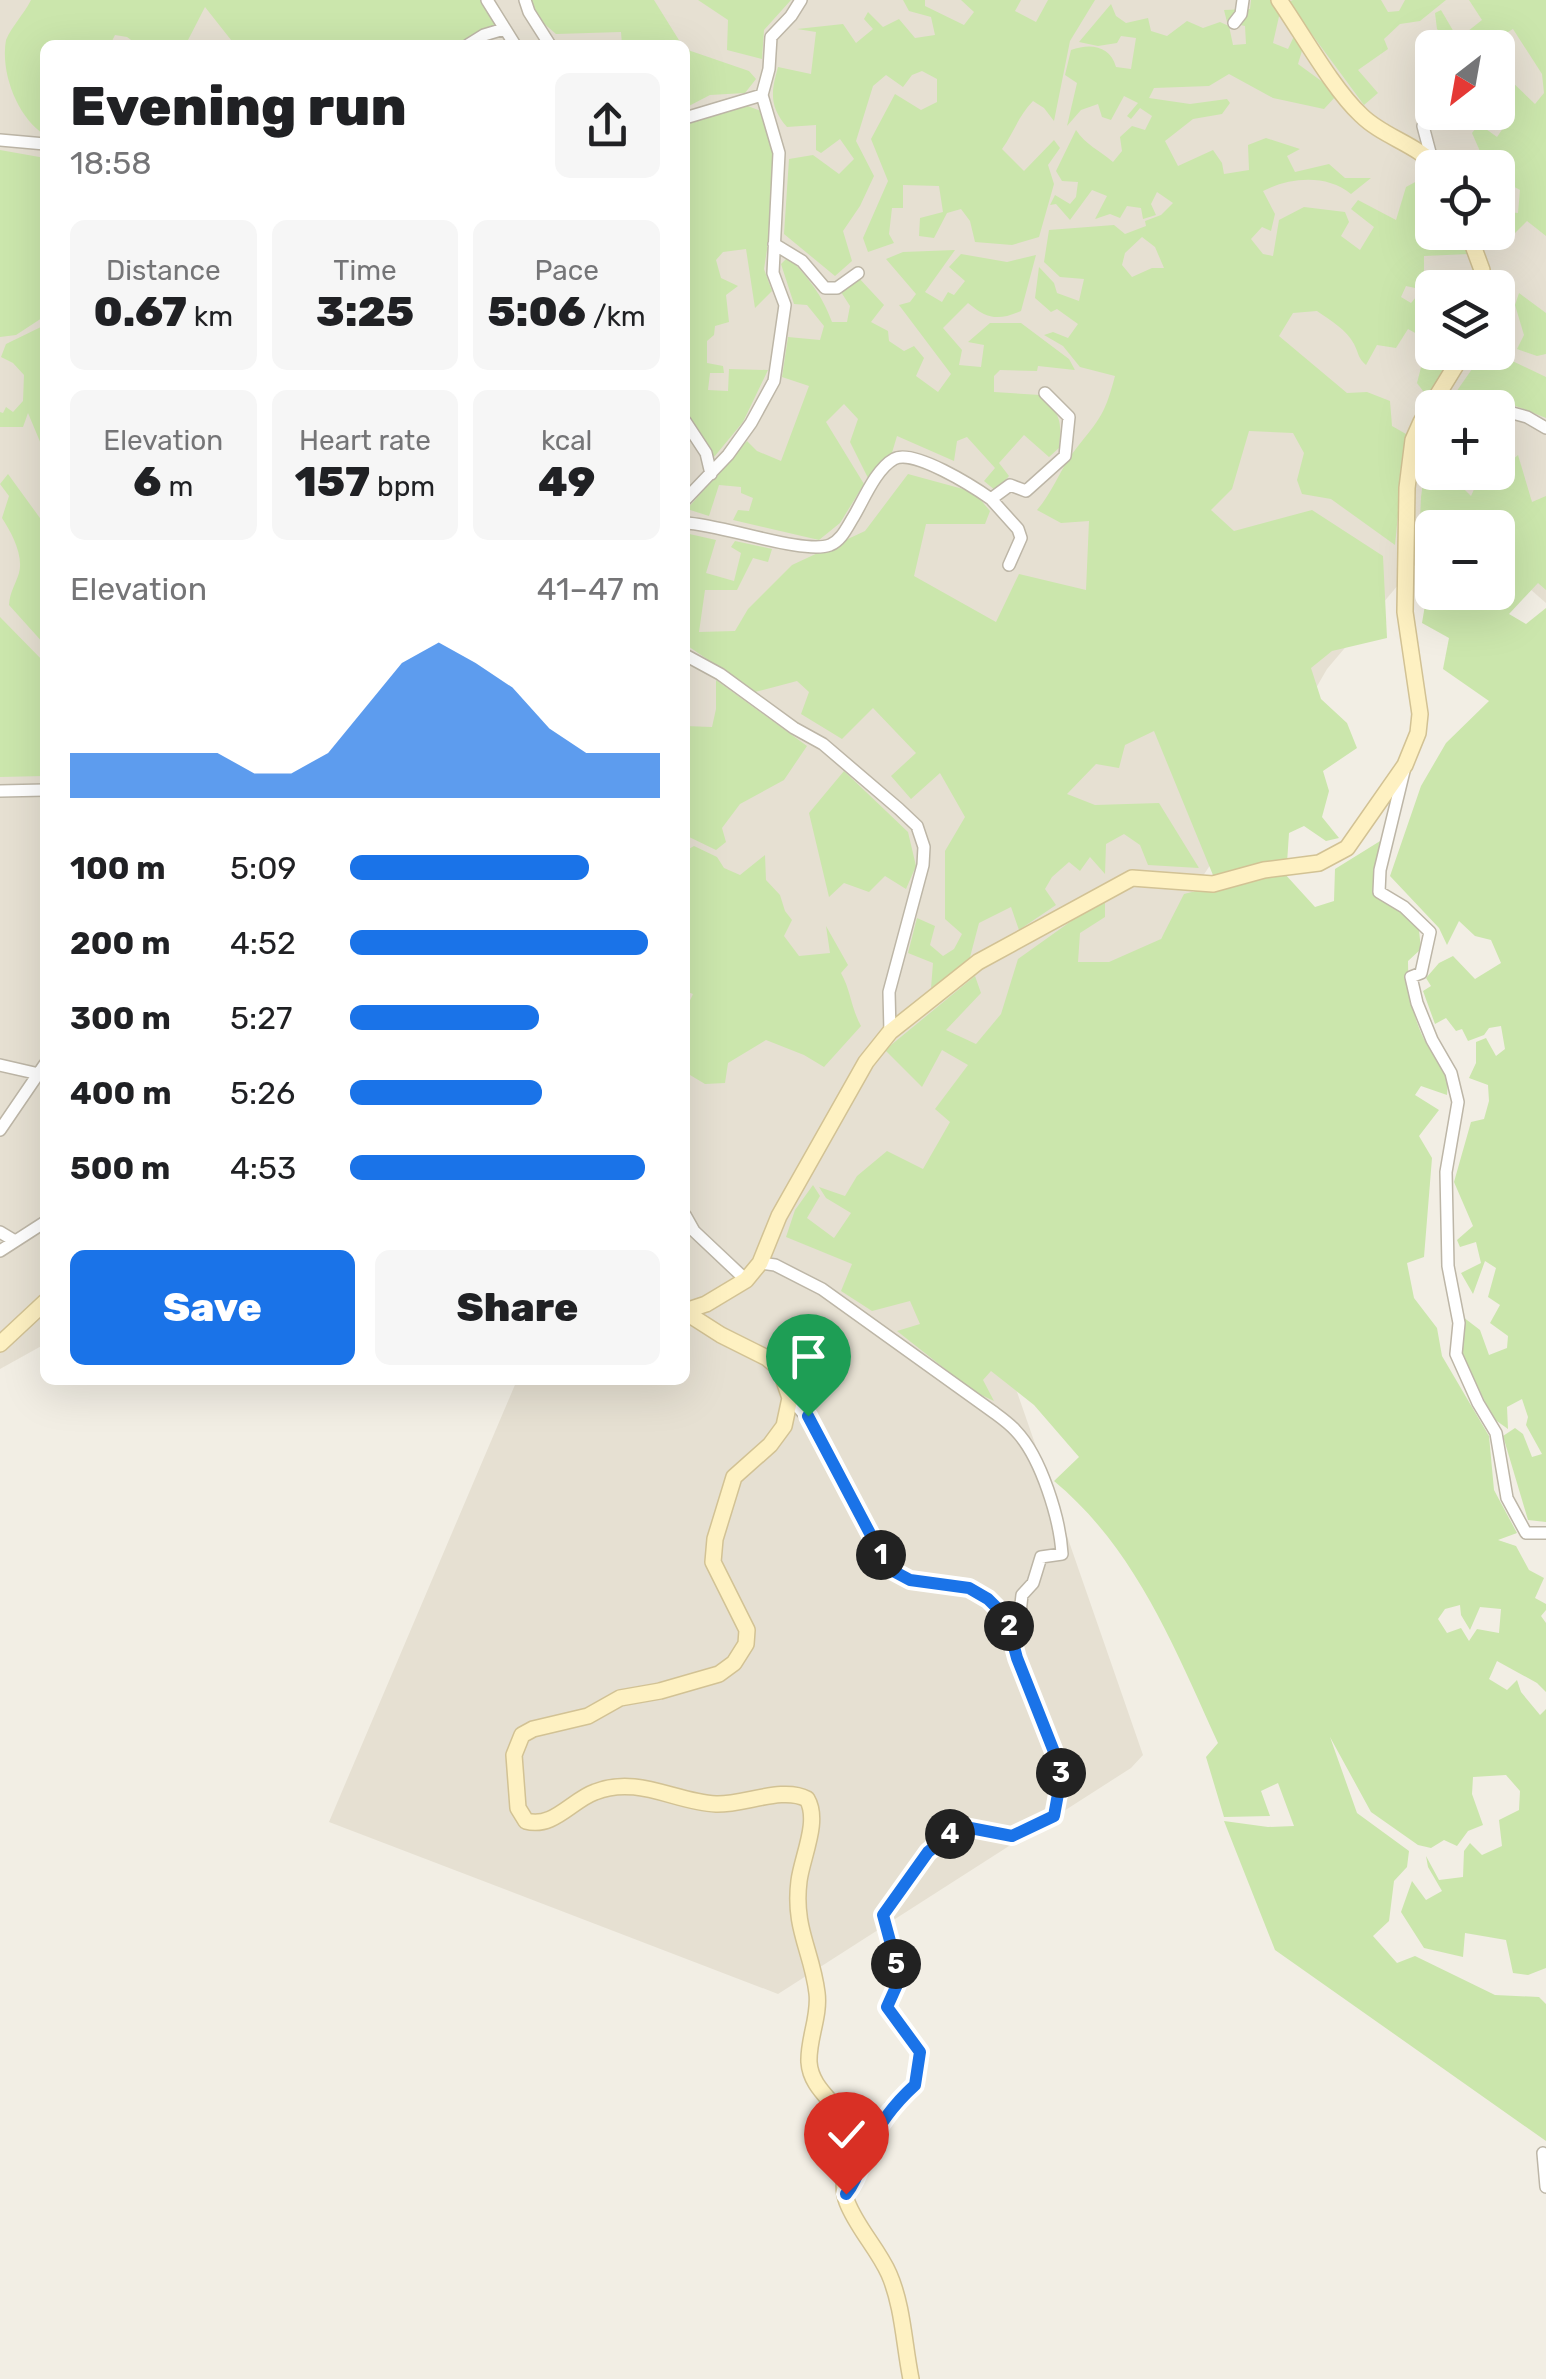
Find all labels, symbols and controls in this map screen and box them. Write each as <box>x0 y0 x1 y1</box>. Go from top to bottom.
north arrow <box>1415 30 1515 130</box>
map controls <box>1415 30 1515 610</box>
button: share <box>555 73 660 178</box>
text: Evening run <box>70 74 407 139</box>
text: 18:58 <box>70 144 152 182</box>
button: locate <box>1415 150 1515 250</box>
text: Distance <box>106 254 221 287</box>
text: Time <box>333 254 397 287</box>
text: Pace <box>535 254 599 287</box>
button: layers <box>1415 270 1515 370</box>
text: 0.67 <box>93 287 187 337</box>
text: 3:25 <box>316 287 414 337</box>
text: 5:06 <box>488 287 586 337</box>
text: km <box>187 300 233 333</box>
text: /km <box>586 300 646 333</box>
button: + <box>1415 390 1515 490</box>
text: Elevation <box>103 424 223 457</box>
text: Heart rate <box>299 424 431 457</box>
text: kcal <box>541 424 592 457</box>
text: 6 <box>133 457 162 507</box>
text: 157 <box>295 457 370 507</box>
text: 49 <box>538 457 595 507</box>
text: m <box>162 470 193 503</box>
text: bpm <box>370 470 435 503</box>
button: − <box>1415 510 1515 610</box>
text: Elevation <box>70 570 207 608</box>
text: 41–47 m <box>537 570 660 608</box>
text: 100 m <box>70 849 166 887</box>
text: 5:09 <box>230 849 297 887</box>
text: 200 m <box>70 924 170 962</box>
text: 4:52 <box>230 924 296 962</box>
text: 300 m <box>70 999 171 1037</box>
text: 5:27 <box>230 999 292 1037</box>
text: 400 m <box>70 1074 172 1112</box>
text: 5:26 <box>230 1074 295 1112</box>
text: 500 m <box>70 1149 170 1187</box>
text: 4:53 <box>230 1149 296 1187</box>
button: Save <box>70 1250 355 1365</box>
button: Share <box>375 1250 660 1365</box>
pin <box>766 1314 851 1417</box>
icon: arrive <box>781 1329 836 1384</box>
pin: 1 <box>856 1530 906 1580</box>
text: 1 <box>874 1538 888 1571</box>
pin: 2 <box>984 1601 1034 1651</box>
text: 2 <box>1000 1609 1018 1642</box>
pin: 3 <box>1036 1748 1086 1798</box>
text: 3 <box>1052 1756 1070 1789</box>
pin: 4 <box>925 1809 975 1859</box>
text: 4 <box>940 1817 960 1850</box>
pin: 5 <box>871 1939 921 1989</box>
text: 5 <box>887 1947 905 1980</box>
pin <box>804 2092 889 2195</box>
icon: check <box>819 2107 874 2162</box>

